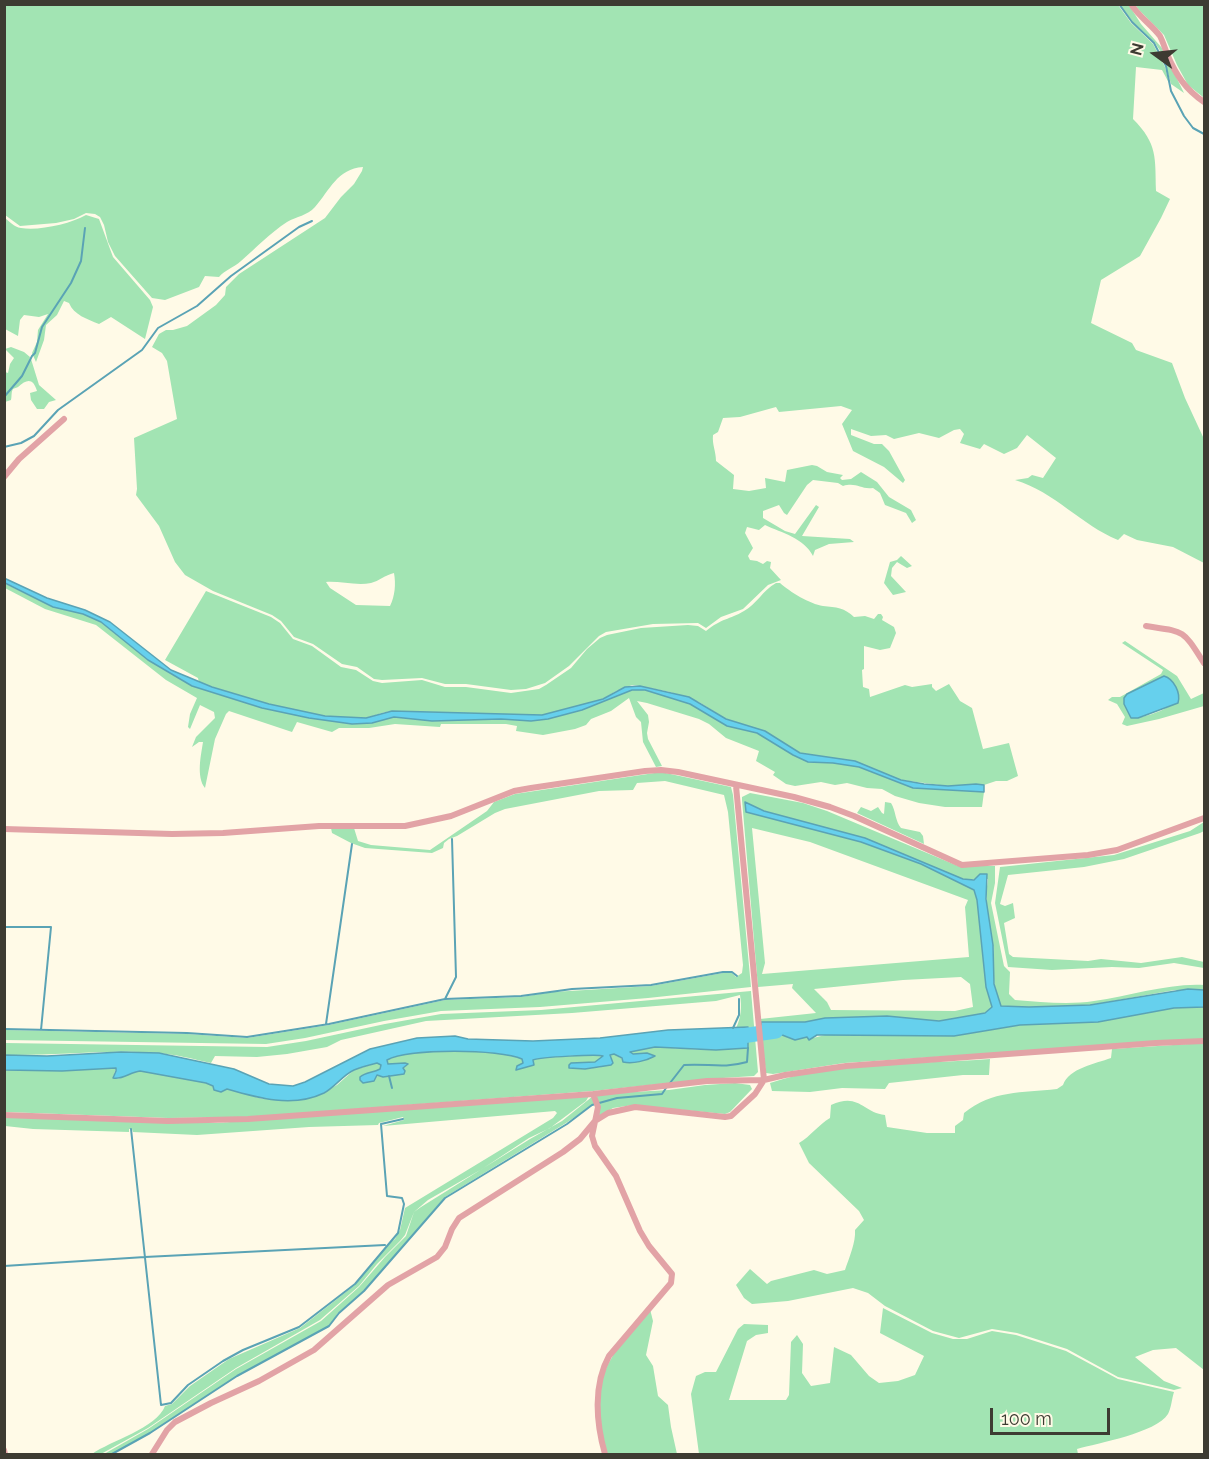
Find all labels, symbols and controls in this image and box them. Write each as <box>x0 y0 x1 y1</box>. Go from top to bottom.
north arrow <box>1125 24 1185 84</box>
text: N <box>1126 41 1148 58</box>
scale bar <box>993 1396 1113 1434</box>
text: 100 m <box>1001 1408 1052 1429</box>

